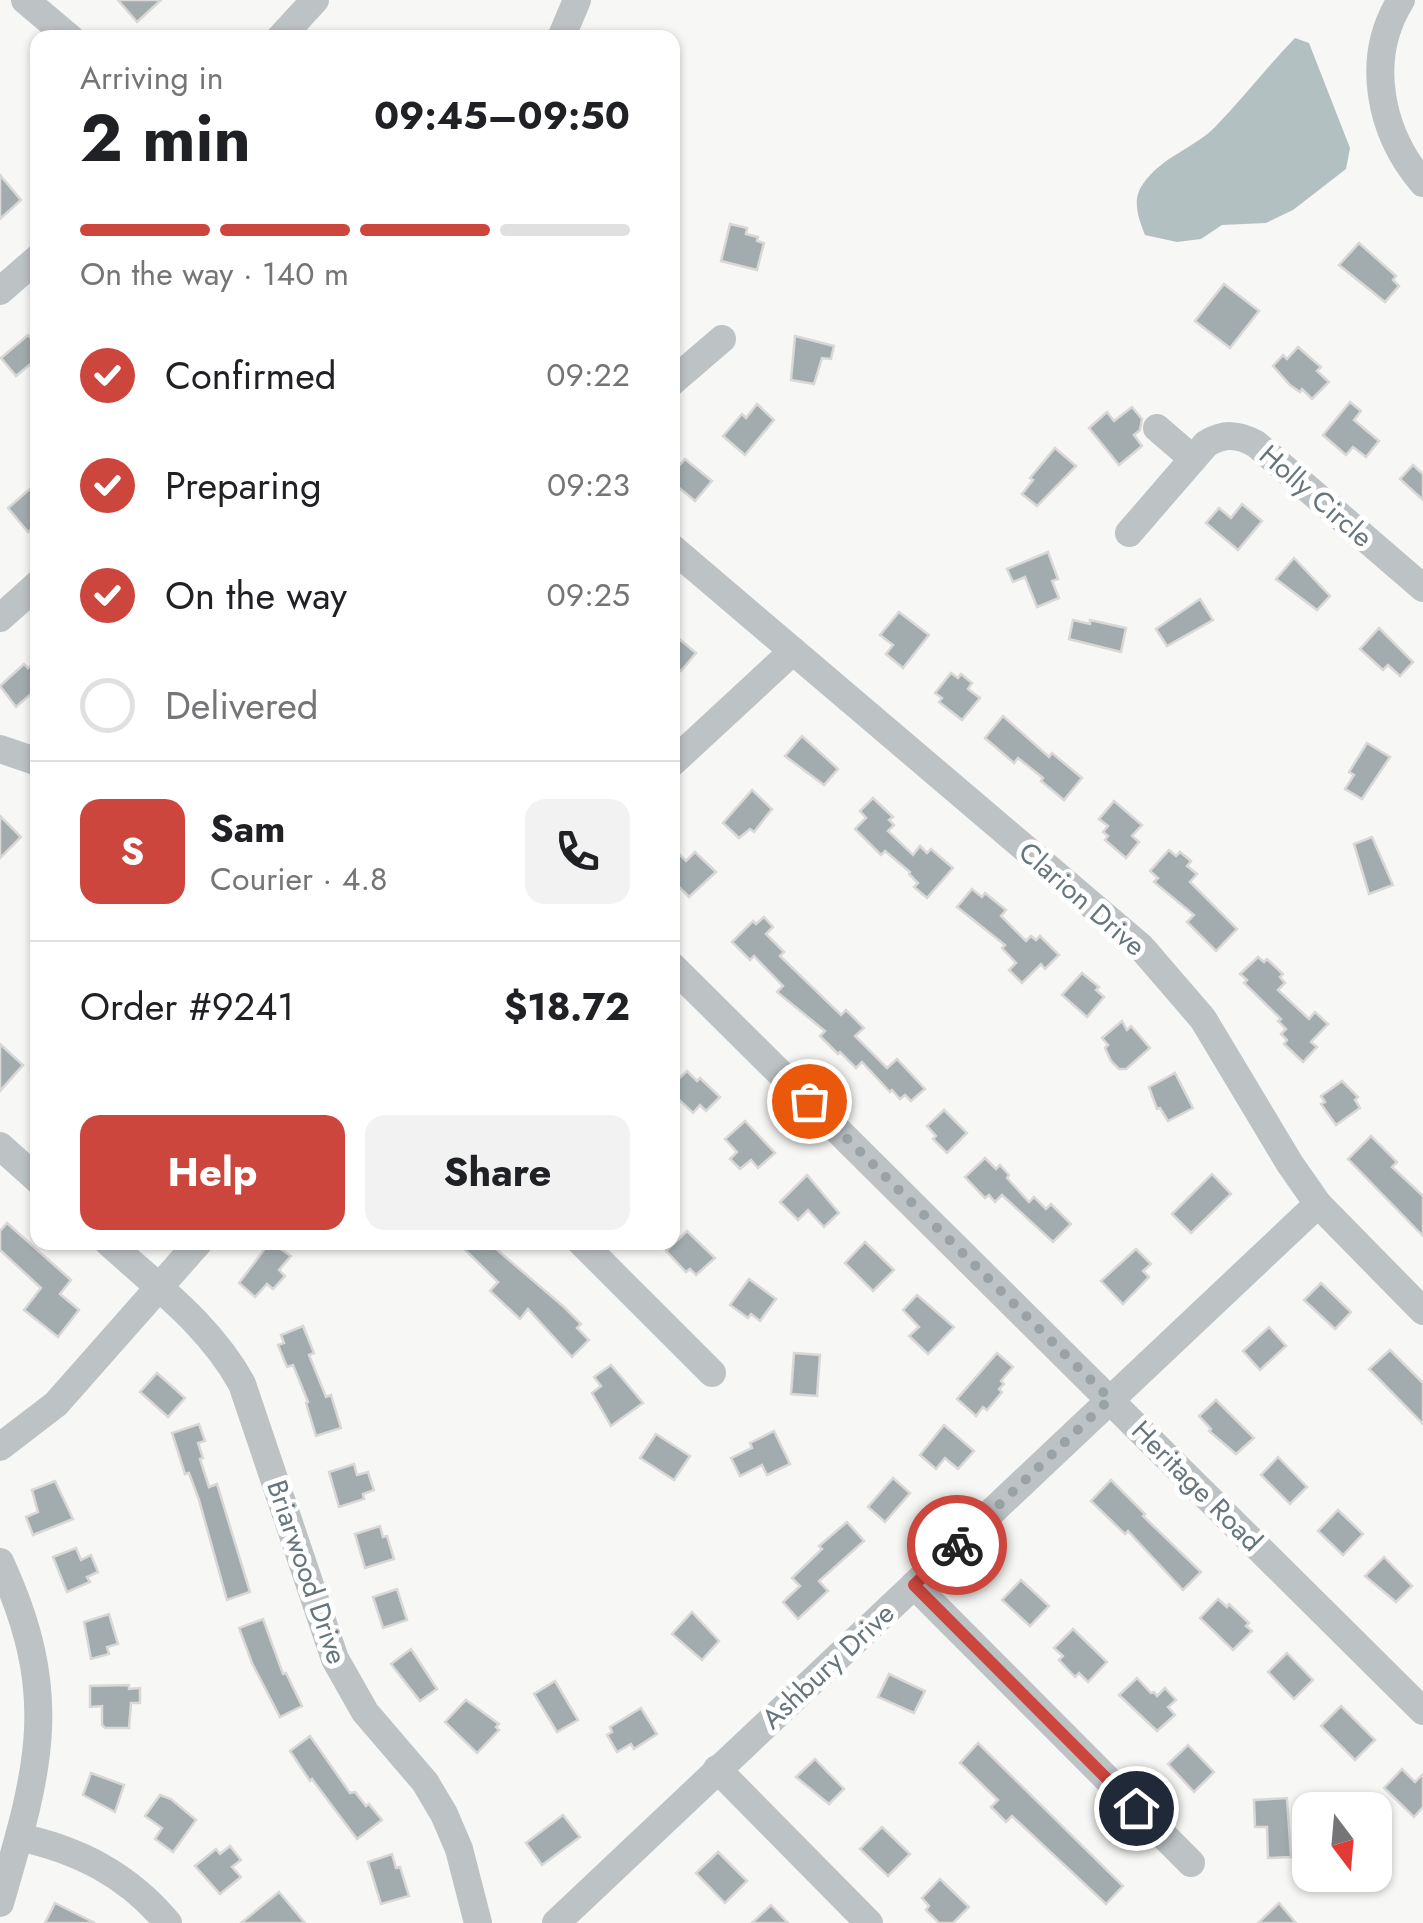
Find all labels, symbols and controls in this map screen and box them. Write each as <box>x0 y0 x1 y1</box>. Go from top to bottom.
text: Arriving in <box>80 55 224 101</box>
text: 09:45–09:50 <box>374 88 630 143</box>
text: 2 min <box>80 91 251 185</box>
text: On the way · 140 m <box>80 251 349 297</box>
icon: check <box>80 348 135 403</box>
text: Confirmed <box>165 348 336 403</box>
text: 09:22 <box>546 352 630 398</box>
street label: Holly Circle <box>1250 435 1382 557</box>
icon: check <box>80 458 135 513</box>
text: Preparing <box>165 458 322 513</box>
text: 09:23 <box>547 462 630 508</box>
icon: check <box>80 568 135 623</box>
text: On the way <box>165 568 347 623</box>
text: 09:25 <box>547 572 630 618</box>
text: Delivered <box>165 678 318 733</box>
button: phone <box>525 799 630 904</box>
text: Sam <box>210 801 285 856</box>
text: S <box>121 824 144 879</box>
street label: Clarion Drive <box>1009 832 1155 966</box>
text: Courier · 4.8 <box>210 856 387 902</box>
text: Order #9241 <box>80 979 294 1034</box>
text: $18.72 <box>504 979 630 1034</box>
pin <box>767 1059 852 1144</box>
icon: bag <box>782 1074 837 1129</box>
button: Help <box>80 1115 345 1230</box>
button: Share <box>365 1115 630 1230</box>
street label: Heritage Road <box>1122 1411 1272 1561</box>
street label: Briarwood Drive <box>256 1474 358 1670</box>
courier <box>907 1495 1007 1595</box>
icon: bike <box>930 1518 985 1573</box>
street label: Ashbury Drive <box>752 1594 904 1738</box>
pin <box>1094 1766 1179 1851</box>
icon: home <box>1109 1781 1164 1836</box>
north arrow <box>1292 1792 1392 1892</box>
map controls <box>1292 1792 1392 1892</box>

